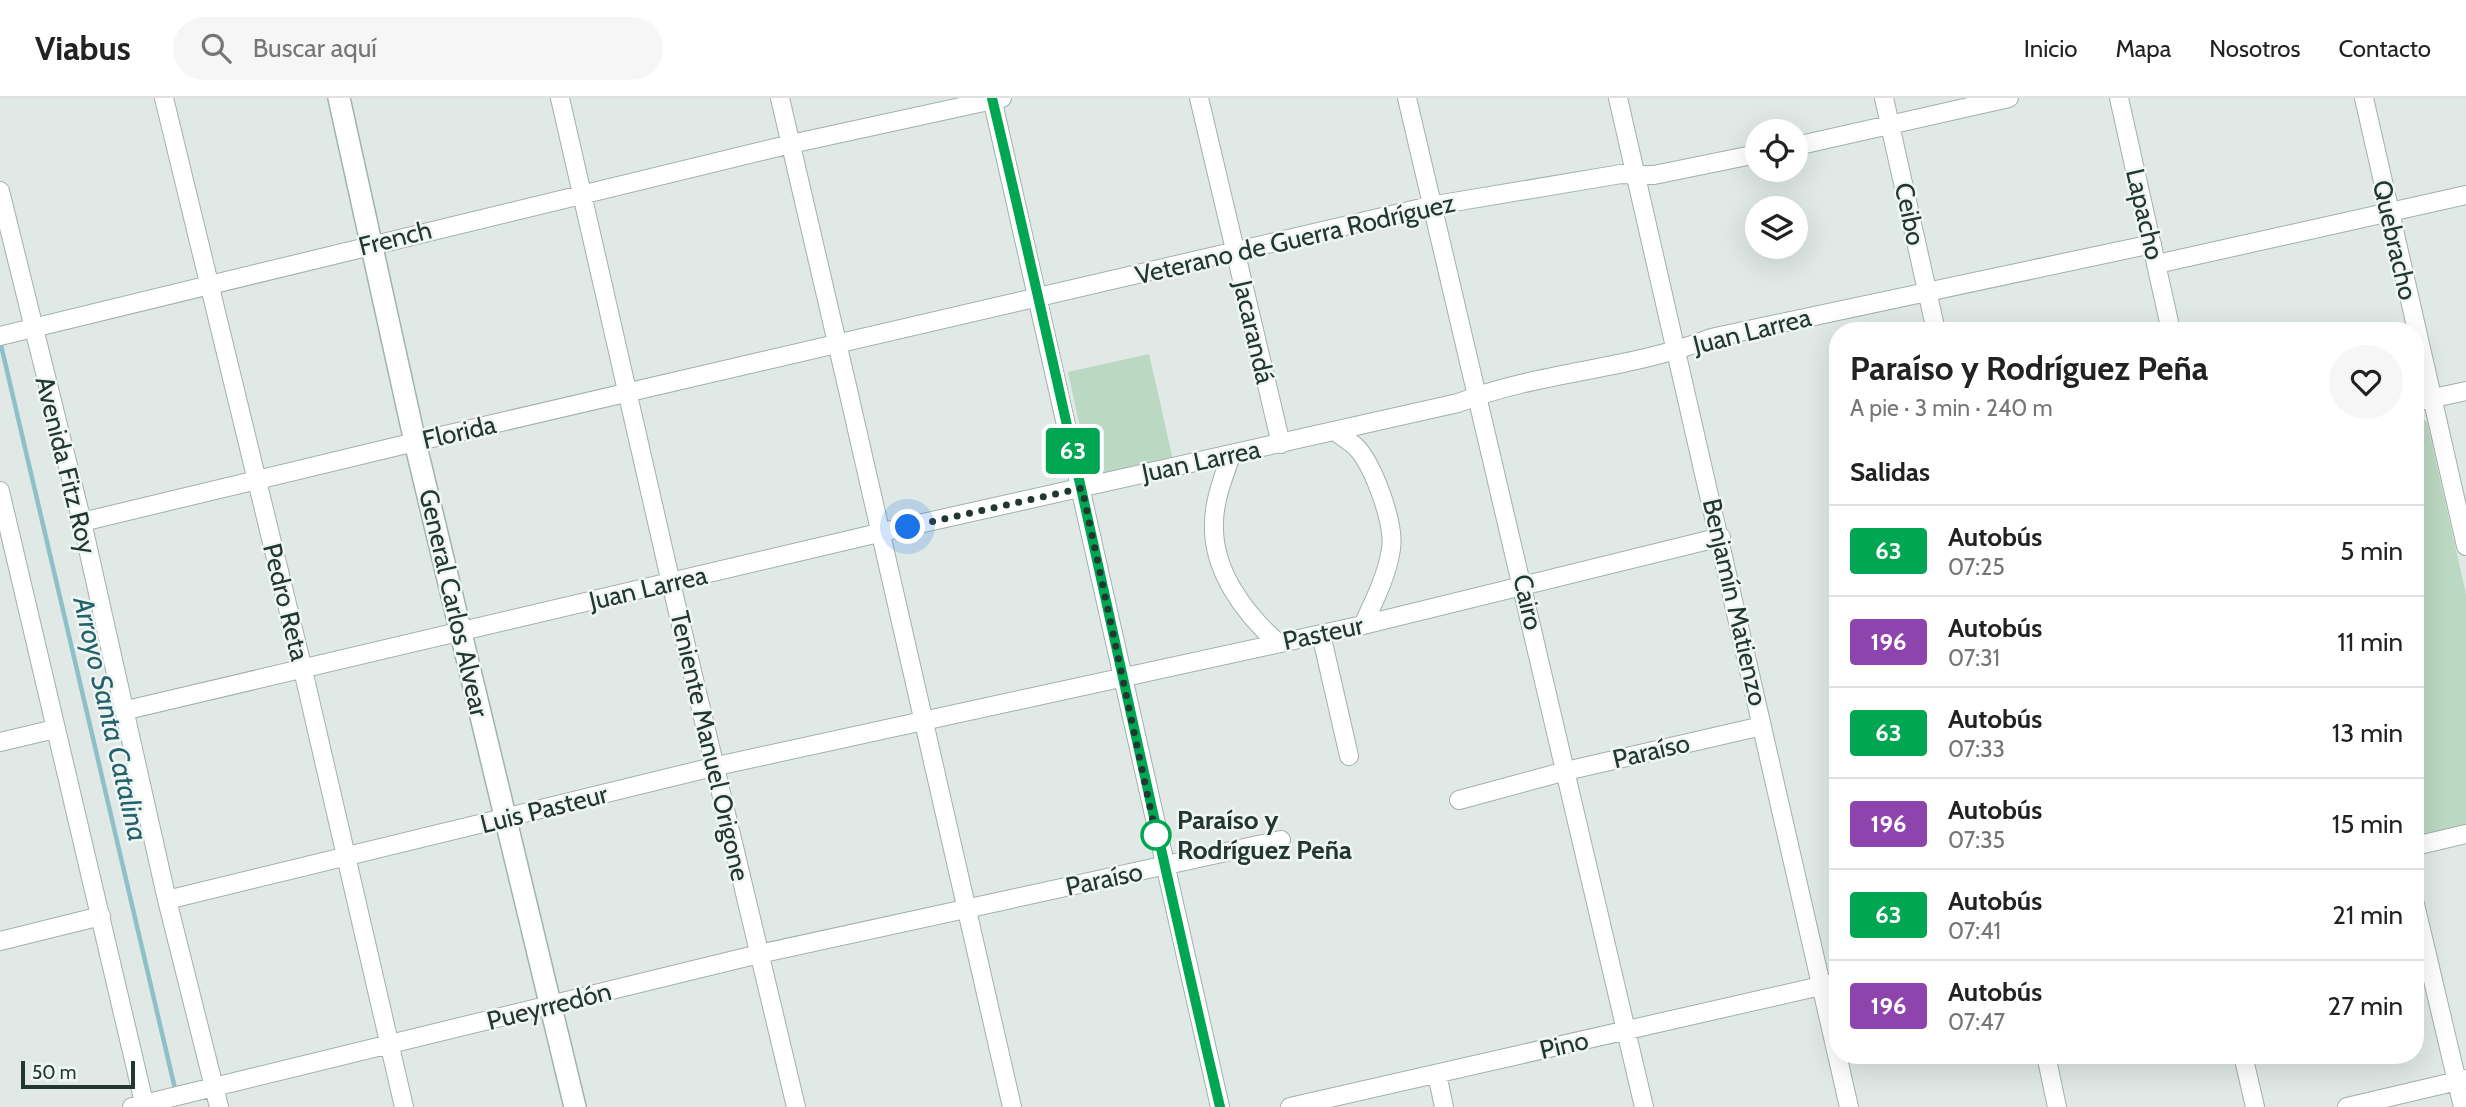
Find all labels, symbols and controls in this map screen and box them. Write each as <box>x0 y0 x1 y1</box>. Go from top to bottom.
search box <box>173 17 663 80</box>
text: Viabus <box>35 28 131 68</box>
icon: search <box>197 29 235 67</box>
text: Buscar aquí <box>253 32 377 64</box>
text: Inicio <box>2024 34 2077 63</box>
text: Mapa <box>2115 34 2171 63</box>
text: Nosotros <box>2209 34 2300 63</box>
text: Contacto <box>2338 34 2431 63</box>
map controls <box>1745 119 1808 259</box>
button: locate <box>1745 119 1808 182</box>
street label: Lapacho <box>2119 165 2171 263</box>
street label: Quebracho <box>2366 177 2424 303</box>
street label: Ceibo <box>1888 180 1932 248</box>
street label: Veterano de Guerra Rodríguez <box>1132 187 1458 291</box>
button: layers <box>1745 196 1808 259</box>
street label: French <box>355 214 435 262</box>
street label: Jacarandá <box>1226 276 1282 387</box>
street label: Juan Larrea <box>1689 301 1815 361</box>
button: heart <box>2329 345 2403 419</box>
text: Paraíso y Rodríguez Peña <box>1850 348 2208 388</box>
street label: Avenida Fitz Roy <box>28 373 104 557</box>
text: A pie · 3 min · 240 m <box>1850 394 2053 422</box>
street label: Florida <box>419 408 499 456</box>
line badge: 63 <box>1042 428 1104 474</box>
street label: Juan Larrea <box>1138 433 1264 489</box>
text: 63 <box>1060 436 1086 465</box>
text: Salidas <box>1850 456 1930 488</box>
street label: General Carlos Alvear <box>412 486 496 721</box>
street label: Benjamín Matienzo <box>1696 495 1774 709</box>
your location <box>890 509 925 544</box>
text: Autobús <box>1948 521 2042 553</box>
text: 5 min <box>2340 535 2403 567</box>
text: 63 <box>1875 536 1902 565</box>
street label: Pedro Reta <box>256 540 316 665</box>
text: 07:25 <box>1948 553 2005 581</box>
street label: Juan Larrea <box>585 559 711 617</box>
street label: Cairo <box>1506 571 1550 633</box>
water label: Arroyo Santa Catalina <box>66 591 156 845</box>
street label: Teniente Manuel Origone <box>663 608 757 884</box>
street label: Pasteur <box>1280 609 1367 657</box>
text: Autobús <box>1948 612 2042 644</box>
text: 11 min <box>2337 626 2403 658</box>
text: 196 <box>1871 627 1906 656</box>
text: 07:31 <box>1948 644 2000 672</box>
text: Autobús <box>1948 703 2042 735</box>
text: 13 min <box>2332 717 2403 749</box>
text: 63 <box>1875 718 1902 747</box>
street label: Paraíso <box>1609 727 1693 775</box>
text: 07:33 <box>1948 735 2005 763</box>
street label: Luis Pasteur <box>477 778 612 840</box>
text: Autobús <box>1948 794 2042 826</box>
place label: Paraíso y Rodríguez Peña <box>1177 804 1352 866</box>
text: 15 min <box>2332 808 2403 840</box>
text: 196 <box>1871 809 1906 838</box>
marker: Paraíso y Rodríguez Peña <box>1141 820 1171 850</box>
text: 07:35 <box>1948 826 2005 854</box>
street label: Paraíso <box>1062 855 1146 903</box>
text: Autobús <box>1948 885 2042 917</box>
text: 21 min <box>2332 899 2403 931</box>
text: 63 <box>1875 900 1902 929</box>
text: 07:41 <box>1948 917 2001 945</box>
street label: Pueyrredón <box>483 975 615 1037</box>
text: Autobús <box>1948 976 2042 1008</box>
text: 27 min <box>2328 990 2403 1022</box>
text: 196 <box>1871 991 1906 1020</box>
text: 07:47 <box>1948 1008 2005 1036</box>
street label: Pino <box>1536 1024 1592 1066</box>
scale bar <box>21 1058 135 1090</box>
text: 50 m <box>32 1061 76 1084</box>

